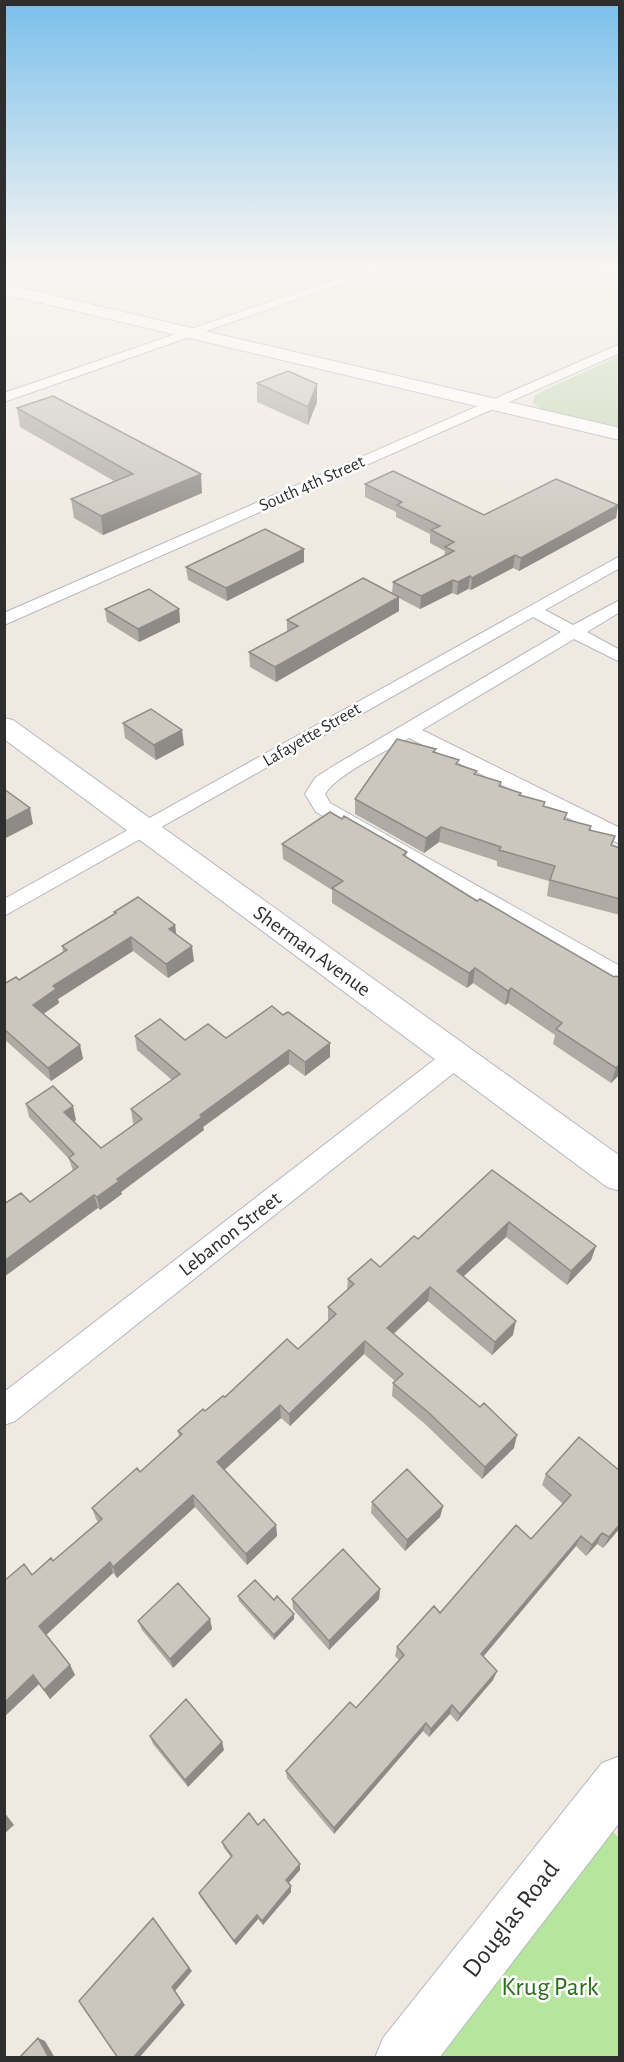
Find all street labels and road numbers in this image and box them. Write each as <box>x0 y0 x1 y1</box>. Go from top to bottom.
street label: South 4th Street <box>257 453 368 515</box>
street label: Lafayette Street <box>260 700 364 770</box>
street label: Sherman Avenue <box>250 902 374 1000</box>
street label: Lebanon Street <box>175 1188 285 1280</box>
street label: Douglas Road <box>458 1856 564 1982</box>

